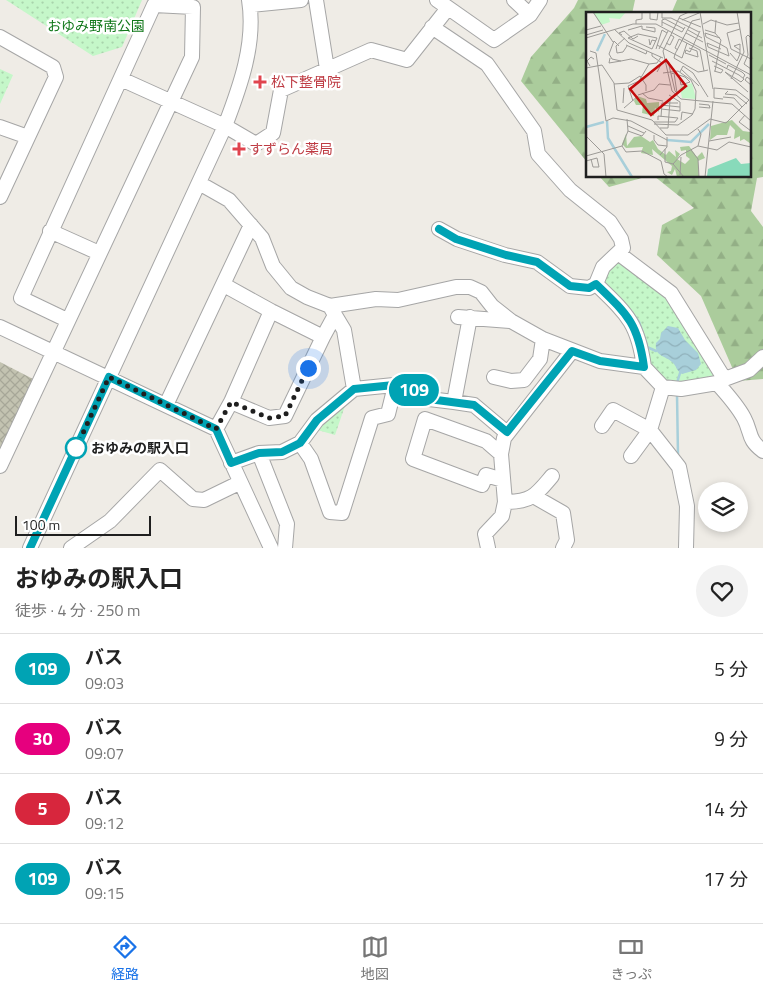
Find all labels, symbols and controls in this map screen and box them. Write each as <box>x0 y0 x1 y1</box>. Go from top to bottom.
inset map <box>586 12 750 178</box>
park label: おゆみ野南公園 <box>47 15 145 36</box>
place label: 松下整骨院 <box>271 71 341 92</box>
marker: 松下整骨院 <box>253 75 267 89</box>
place label: すずらん薬局 <box>249 138 333 159</box>
marker: すずらん薬局 <box>233 143 245 155</box>
your location <box>296 356 321 381</box>
line badge: 109 <box>385 374 443 406</box>
text: 109 <box>399 376 429 403</box>
marker: おゆみの駅入口 <box>65 437 87 459</box>
place label: おゆみの駅入口 <box>91 437 189 458</box>
map controls <box>698 482 748 532</box>
button: layers <box>698 482 748 532</box>
scale bar <box>15 513 151 536</box>
text: 100 m <box>22 514 60 535</box>
text: おゆみの駅入口 <box>15 560 183 596</box>
button: heart <box>696 565 748 617</box>
text: 徒歩 · 4 分 · 250 m <box>15 598 140 622</box>
text: バス <box>85 642 123 671</box>
text: 5 分 <box>714 654 748 683</box>
text: 109 <box>27 655 58 682</box>
text: 09:03 <box>85 671 124 695</box>
text: バス <box>85 712 123 741</box>
text: 9 分 <box>714 724 748 753</box>
text: 30 <box>32 725 53 752</box>
text: 09:07 <box>85 741 124 765</box>
text: バス <box>85 782 123 811</box>
text: 14 分 <box>704 794 748 823</box>
text: 5 <box>37 795 48 822</box>
text: 09:12 <box>85 811 124 835</box>
text: バス <box>85 852 123 881</box>
text: 17 分 <box>704 864 748 893</box>
text: 109 <box>27 865 58 892</box>
text: 09:15 <box>85 881 124 905</box>
tab: 経路 <box>111 933 139 984</box>
tab: 地図 <box>361 933 389 984</box>
tab: きっぷ <box>611 933 652 984</box>

